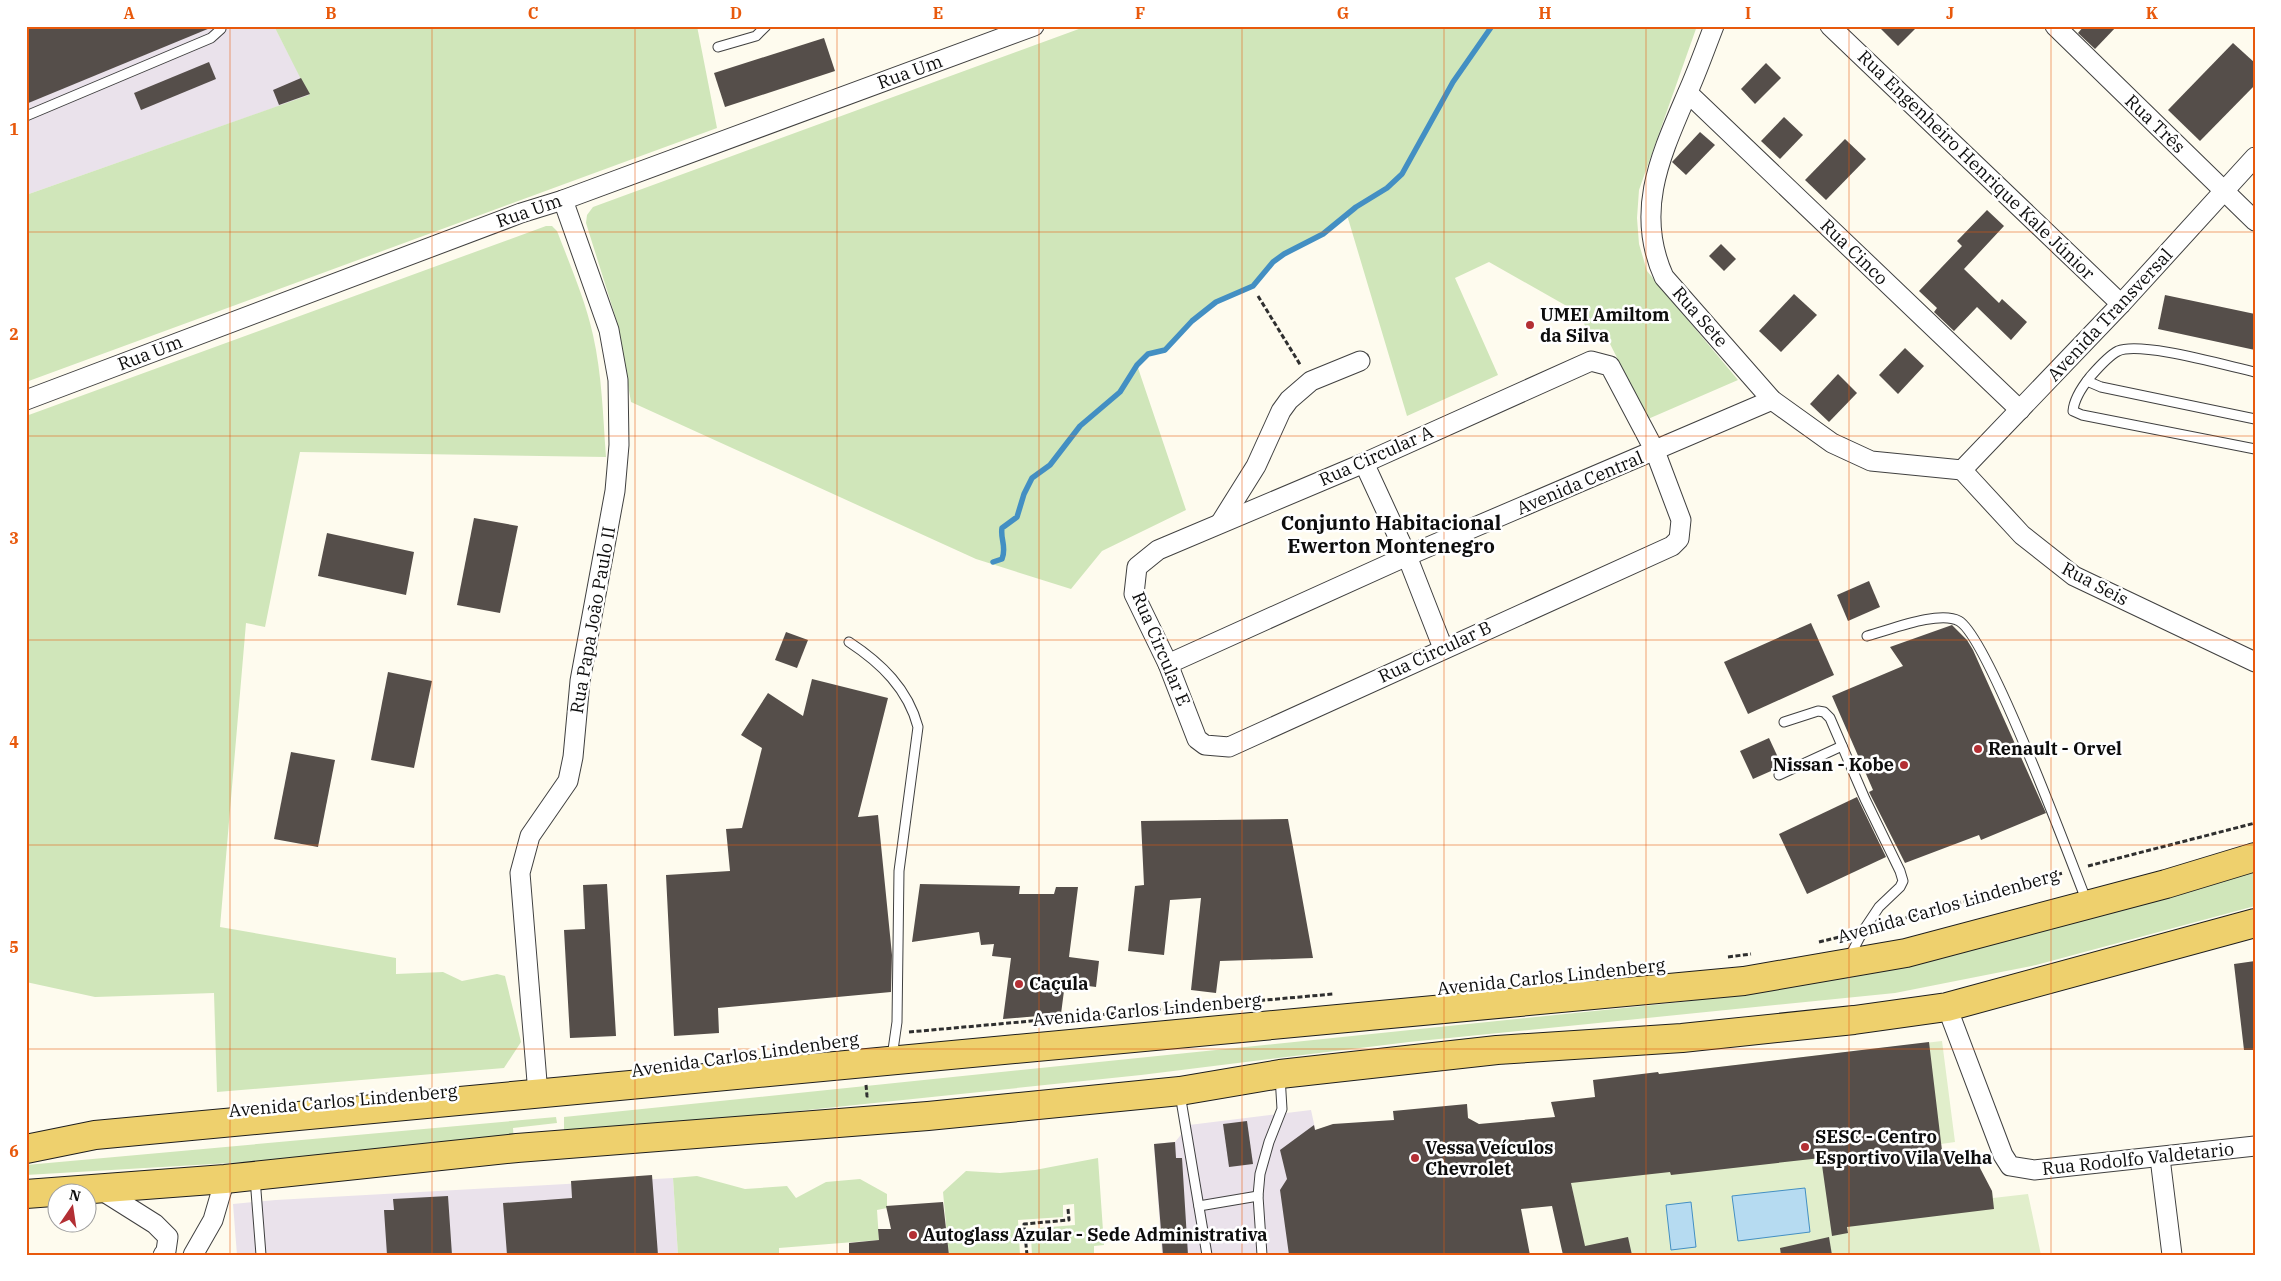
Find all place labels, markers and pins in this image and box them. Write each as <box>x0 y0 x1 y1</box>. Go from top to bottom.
place label: UMEI Amiltom da Silva <box>1540 303 1670 347</box>
marker: UMEI Amiltom da Silva <box>1524 319 1536 331</box>
place label: Renault - Orvel <box>1988 737 2122 760</box>
marker: Renault - Orvel <box>1972 743 1984 755</box>
place label: Nissan - Kobe <box>1773 753 1894 776</box>
marker: Nissan - Kobe <box>1898 759 1910 771</box>
place label: Caçula <box>1029 972 1089 995</box>
marker: Caçula <box>1013 978 1025 990</box>
place label: SESC - Centro Esportivo Vila Velha <box>1815 1125 1992 1169</box>
place label: Vessa Veículos Chevrolet <box>1425 1136 1553 1180</box>
marker: SESC - Centro Esportivo Vila Velha <box>1799 1141 1811 1153</box>
marker: Vessa Veículos Chevrolet <box>1409 1152 1421 1164</box>
place label: Autoglass Azular - Sede Administrativa <box>923 1223 1268 1246</box>
marker: Autoglass Azular - Sede Administrativa <box>907 1229 919 1241</box>

